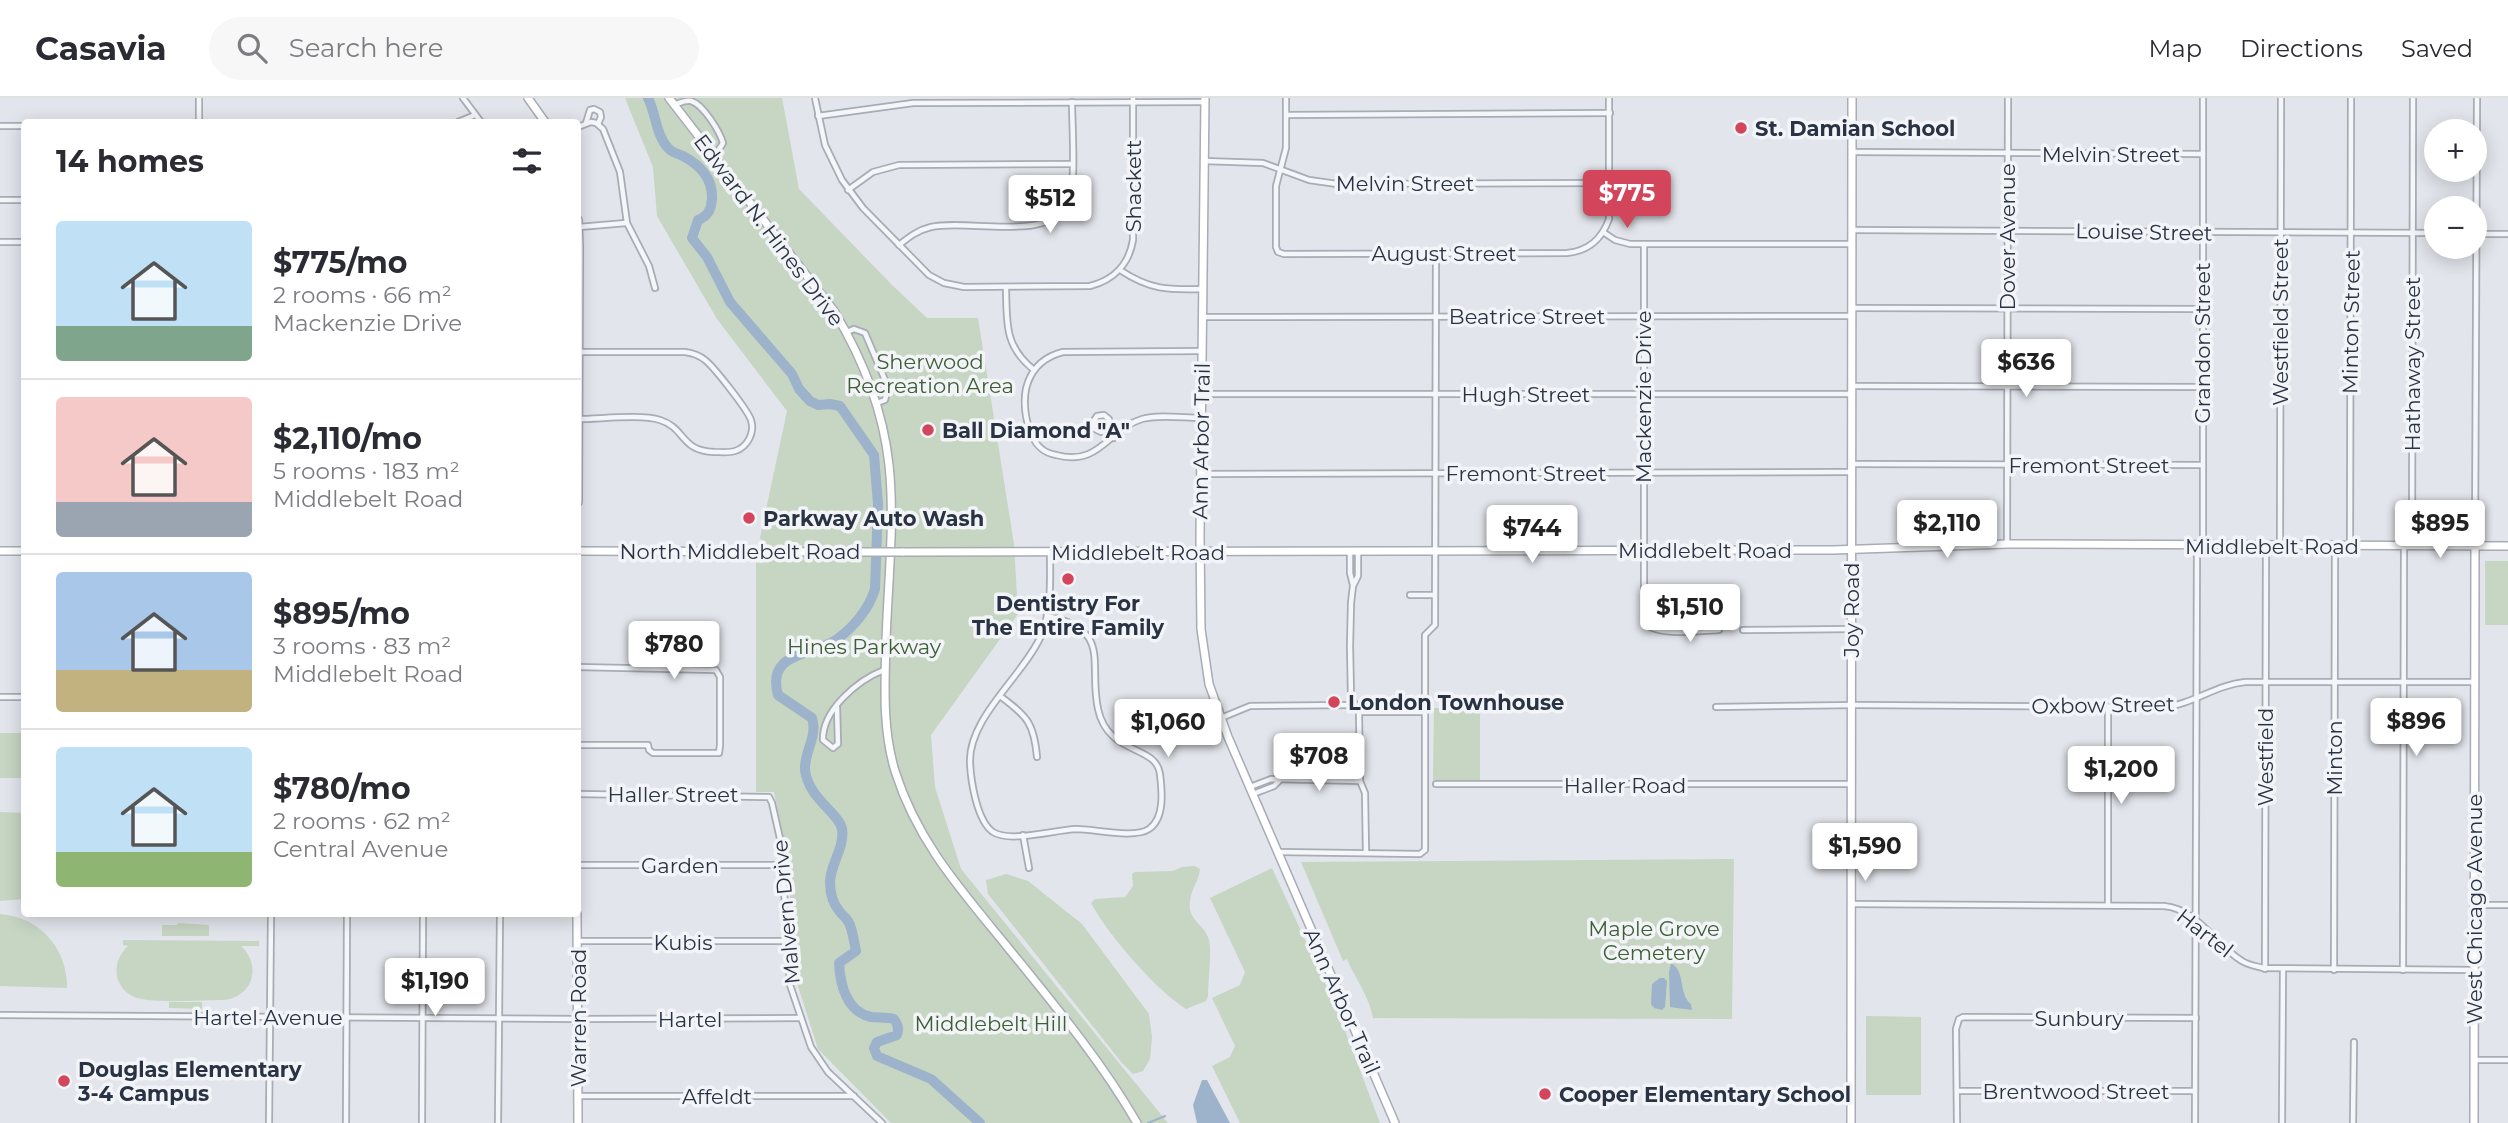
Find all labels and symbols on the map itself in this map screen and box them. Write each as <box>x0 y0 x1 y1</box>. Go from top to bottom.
place label: St. Damian School <box>1755 116 1955 141</box>
marker: St. Damian School <box>1733 120 1749 136</box>
street label: Edward N. Hines Drive <box>689 129 849 331</box>
street label: Shackett <box>1121 140 1146 232</box>
street label: Melvin Street <box>2042 142 2180 167</box>
street label: Dover Avenue <box>1995 163 2020 311</box>
pin: $775 <box>1586 170 1668 230</box>
street label: Melvin Street <box>1336 171 1474 196</box>
pin: $512 <box>1009 176 1091 235</box>
street label: Louise Street <box>2075 218 2213 246</box>
street label: Westfield Street <box>2268 238 2293 406</box>
street label: August Street <box>1371 241 1517 266</box>
street label: Minton Street <box>2337 250 2365 394</box>
street label: Grandon Street <box>2190 263 2215 423</box>
street label: Hathaway Street <box>2400 277 2425 451</box>
street label: Beatrice Street <box>1449 304 1605 329</box>
street label: Mackenzie Drive <box>1631 311 1656 483</box>
pin: $636 <box>1985 340 2067 399</box>
park label: Sherwood Recreation Area <box>846 349 1014 398</box>
street label: Ann Arbor Trail <box>1187 362 1215 520</box>
street label: Hugh Street <box>1462 382 1590 407</box>
place label: Ball Diamond "A" <box>942 418 1130 443</box>
marker: Ball Diamond "A" <box>920 422 936 438</box>
street label: Fremont Street <box>2008 453 2170 478</box>
street label: Fremont Street <box>1445 461 1607 486</box>
pin: $2,110 <box>1890 500 2004 560</box>
pin: $895 <box>2399 500 2481 560</box>
pin: $744 <box>1491 505 1573 565</box>
place label: Parkway Auto Wash <box>763 506 984 531</box>
marker: Parkway Auto Wash <box>741 510 757 526</box>
street label: Middlebelt Road <box>2185 534 2359 559</box>
street label: Middlebelt Road <box>1618 538 1792 563</box>
street label: North Middlebelt Road <box>619 539 861 564</box>
street label: Middlebelt Road <box>1051 540 1225 565</box>
street label: Joy Road <box>1839 562 1864 659</box>
marker: Dentistry For The Entire Family <box>1060 571 1076 587</box>
pin: $1,510 <box>1633 584 1747 644</box>
place label: Dentistry For The Entire Family <box>972 591 1165 640</box>
pin: $780 <box>633 622 715 681</box>
park label: Hines Parkway <box>787 634 942 659</box>
place label: London Townhouse <box>1348 690 1564 715</box>
street label: Oxbow Street <box>2031 691 2175 719</box>
marker: London Townhouse <box>1326 694 1342 710</box>
pin: $896 <box>2375 698 2457 758</box>
pin: $1,060 <box>1111 700 1225 759</box>
street label: Westfield <box>2253 708 2278 806</box>
street label: Minton <box>2322 720 2347 796</box>
pin: $708 <box>1278 734 1360 793</box>
pin: $1,200 <box>2064 746 2178 806</box>
street label: Haller Road <box>1564 773 1686 798</box>
street label: Haller Street <box>608 782 738 807</box>
street label: West Chicago Avenue <box>2462 794 2487 1024</box>
pin: $1,590 <box>1808 824 1922 883</box>
street label: Malvern Drive <box>767 839 805 985</box>
street label: Garden <box>641 853 719 878</box>
street label: Hartel <box>2172 903 2238 963</box>
park label: Maple Grove Cemetery <box>1588 916 1720 965</box>
street label: Ann Arbor Trail <box>1299 924 1385 1078</box>
street label: Kubis <box>654 930 712 955</box>
street label: Warren Road <box>566 949 591 1087</box>
pin: $1,190 <box>378 958 492 1018</box>
street label: Hartel Avenue <box>193 1005 343 1030</box>
street label: Sunbury <box>2034 1006 2124 1031</box>
street label: Hartel <box>658 1007 722 1032</box>
park label: Middlebelt Hill <box>915 1011 1067 1036</box>
place label: Douglas Elementary 3-4 Campus <box>77 1057 302 1106</box>
marker: Douglas Elementary 3-4 Campus <box>56 1073 72 1089</box>
street label: Brentwood Street <box>1983 1079 2169 1104</box>
place label: Cooper Elementary School <box>1559 1082 1851 1107</box>
street label: Affeldt <box>682 1084 752 1109</box>
marker: Cooper Elementary School <box>1537 1086 1553 1102</box>

